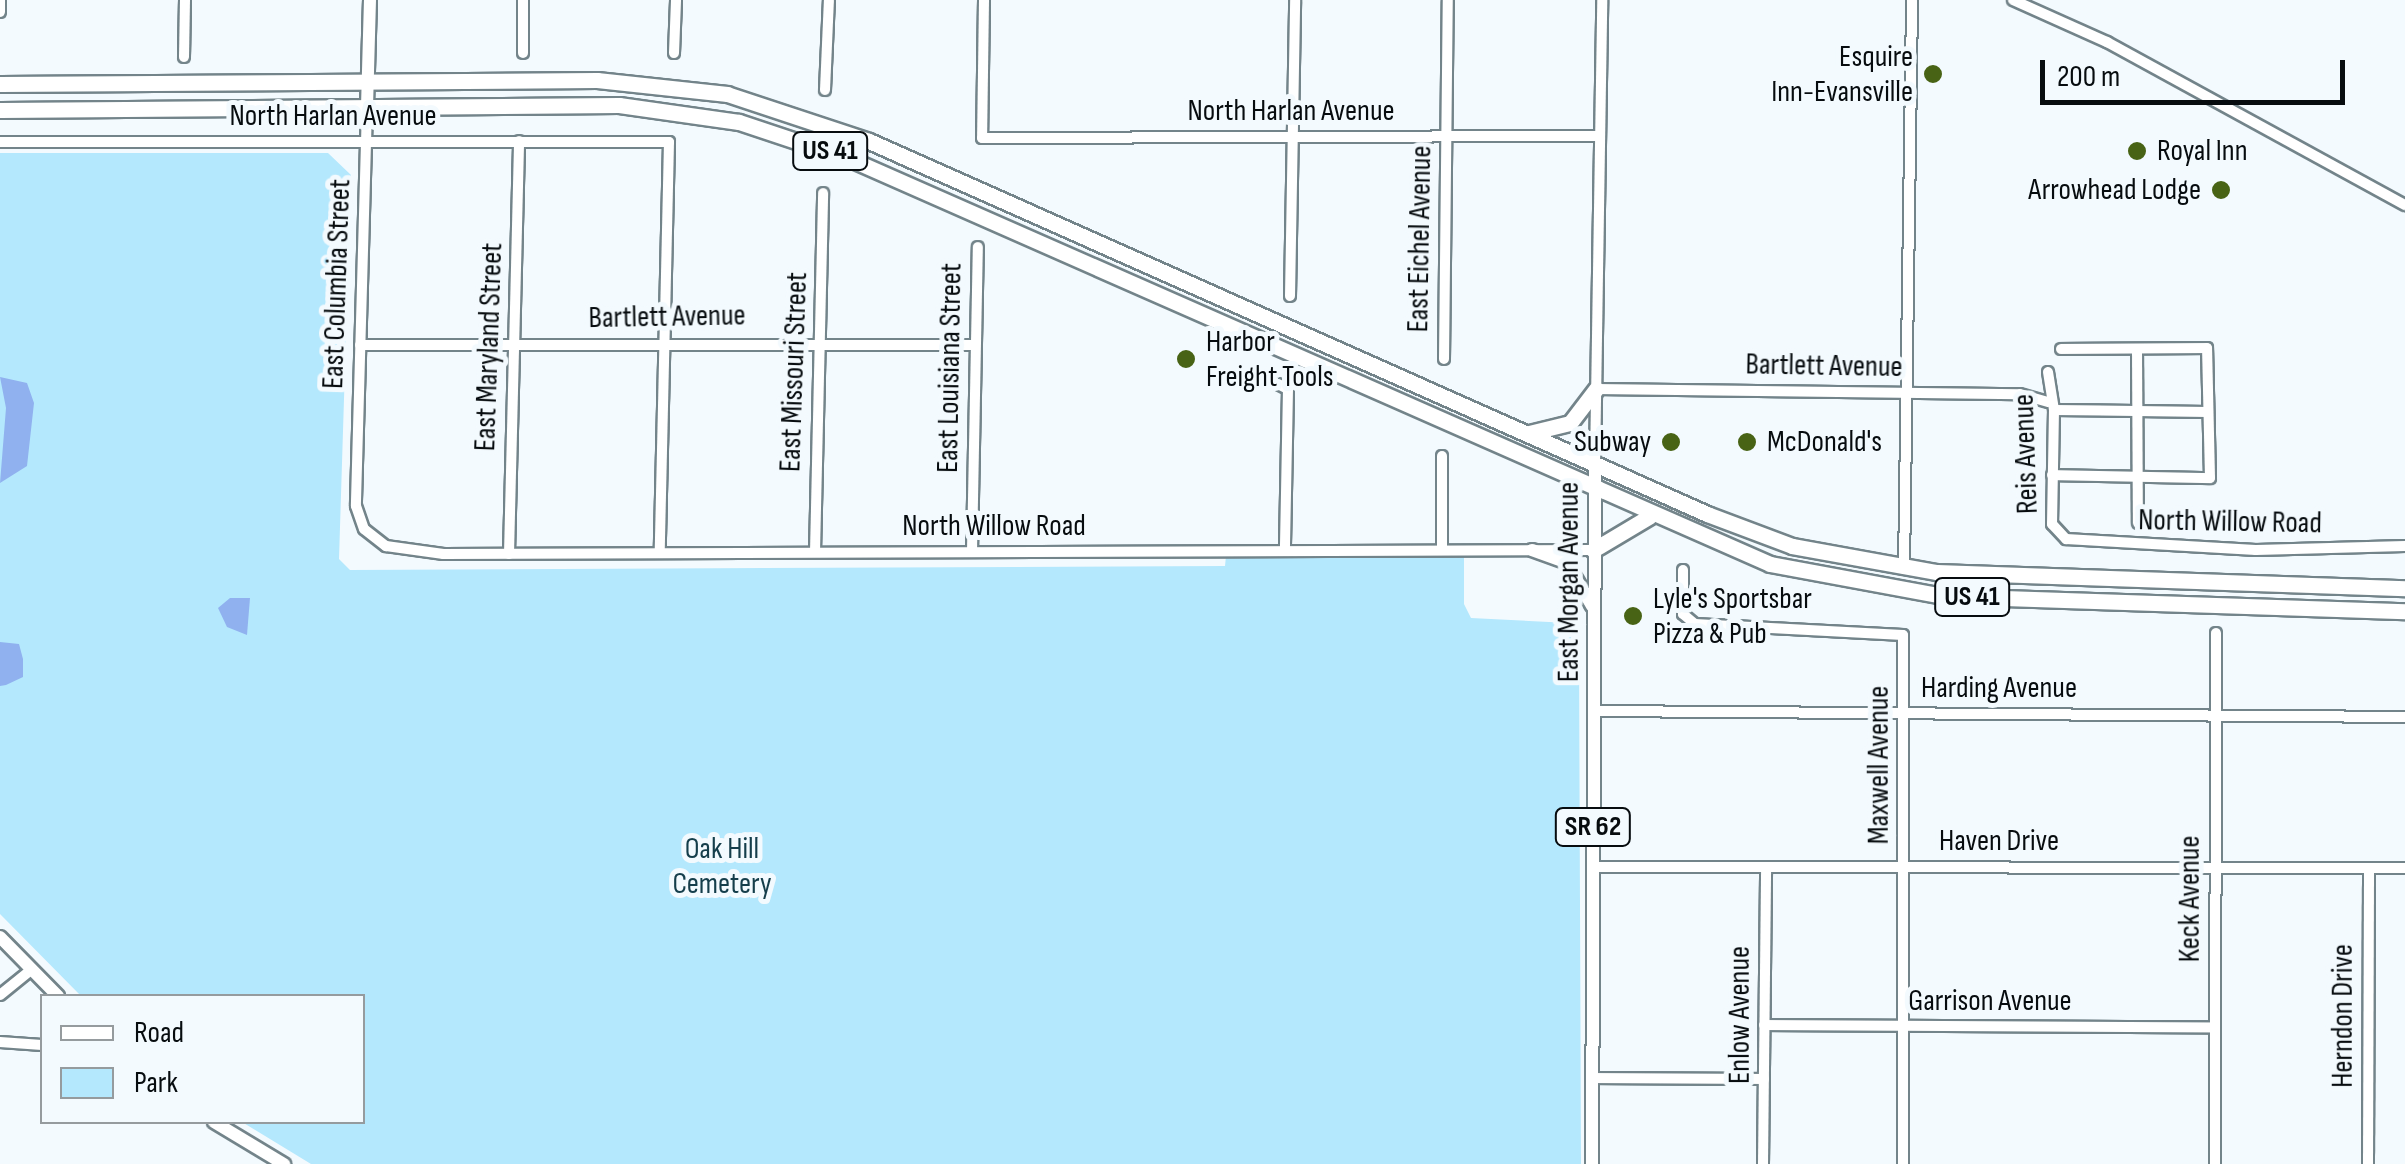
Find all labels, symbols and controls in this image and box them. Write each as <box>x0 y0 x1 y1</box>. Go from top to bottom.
place label: Esquire Inn-Evansville <box>1771 39 1913 110</box>
scale bar <box>2045 40 2350 102</box>
text: 200 m <box>2057 59 2120 95</box>
marker: Esquire Inn-Evansville <box>1922 63 1944 85</box>
street label: North Harlan Avenue <box>1188 93 1394 129</box>
street label: North Harlan Avenue <box>230 98 436 134</box>
road number: US 41 <box>790 128 870 174</box>
place label: Royal Inn <box>2157 133 2247 169</box>
marker: Royal Inn <box>2126 140 2148 162</box>
street label: East Eichel Avenue <box>1400 145 1440 333</box>
place label: Arrowhead Lodge <box>2028 172 2201 208</box>
street label: East Columbia Street <box>315 178 359 390</box>
marker: Arrowhead Lodge <box>2210 179 2232 201</box>
street label: East Maryland Street <box>467 242 511 452</box>
street label: East Louisiana Street <box>930 263 970 473</box>
street label: East Missouri Street <box>773 271 815 473</box>
street label: Bartlett Avenue <box>588 298 746 336</box>
place label: Harbor Freight Tools <box>1206 324 1333 394</box>
street label: Bartlett Avenue <box>1745 347 1903 385</box>
marker: Harbor Freight Tools <box>1175 348 1197 370</box>
street label: Reis Avenue <box>2006 393 2046 515</box>
place label: Subway <box>1574 424 1651 460</box>
place label: McDonald's <box>1767 424 1882 460</box>
marker: Subway <box>1660 431 1682 453</box>
marker: McDonald's <box>1736 431 1758 453</box>
street label: East Morgan Avenue <box>1551 482 1587 682</box>
street label: North Willow Road <box>2138 502 2322 542</box>
street label: North Willow Road <box>902 508 1086 544</box>
road number: US 41 <box>1932 574 2012 620</box>
place label: Lyle's Sportsbar Pizza & Pub <box>1653 581 1812 652</box>
marker: Lyle's Sportsbar Pizza & Pub <box>1622 605 1644 627</box>
street label: Harding Avenue <box>1921 670 2077 706</box>
street label: Maxwell Avenue <box>1861 686 1897 844</box>
road number: SR 62 <box>1553 804 1633 850</box>
street label: Haven Drive <box>1939 823 2059 859</box>
park label: Oak Hill Cemetery <box>673 831 771 902</box>
street label: Keck Avenue <box>2172 836 2208 962</box>
street label: Herndon Drive <box>2325 944 2361 1088</box>
street label: Enlow Avenue <box>1722 946 1758 1084</box>
street label: Garrison Avenue <box>1908 983 2072 1019</box>
legend <box>40 994 365 1124</box>
text: Road <box>134 1015 184 1051</box>
text: Park <box>134 1065 178 1101</box>

